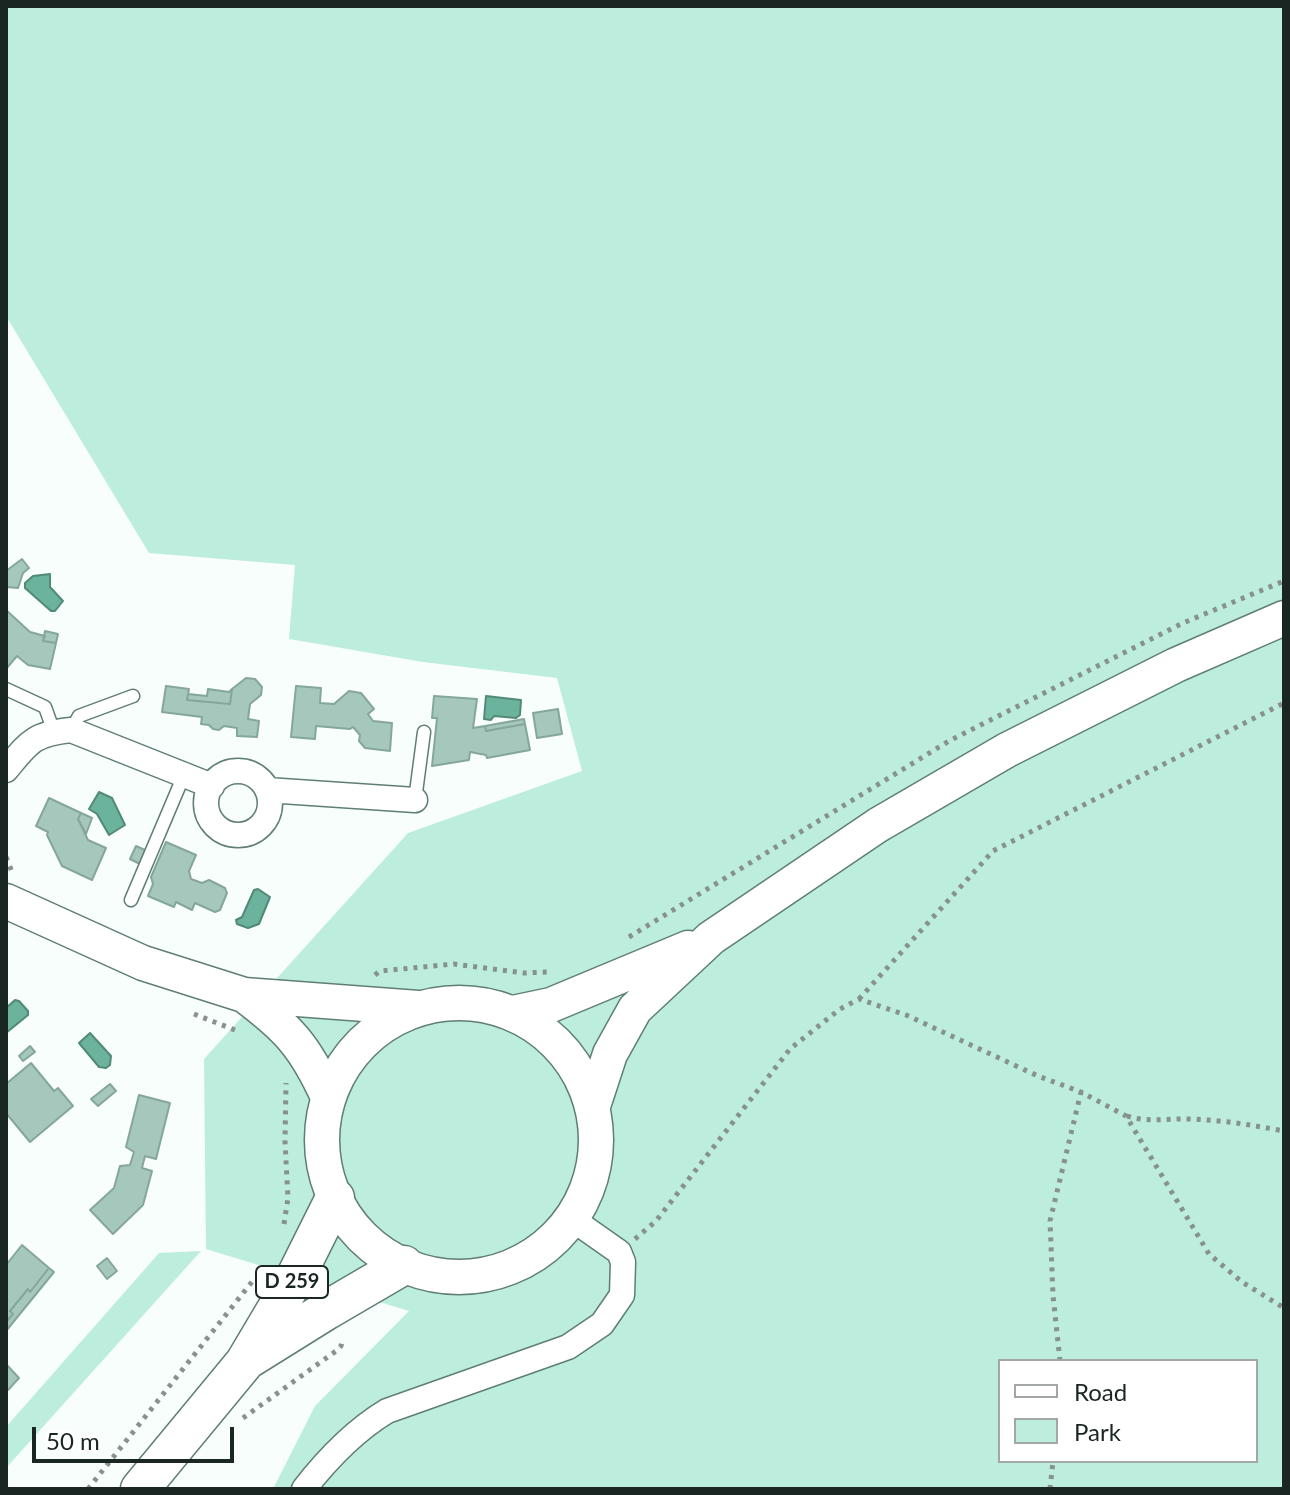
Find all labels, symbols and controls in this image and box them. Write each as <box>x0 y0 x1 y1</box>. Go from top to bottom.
road number: D 259 <box>256 1266 328 1298</box>
legend <box>998 1359 1258 1463</box>
text: Road <box>1074 1377 1127 1406</box>
scale bar <box>36 1411 238 1461</box>
text: Park <box>1074 1417 1121 1446</box>
text: 50 m <box>46 1426 100 1455</box>

